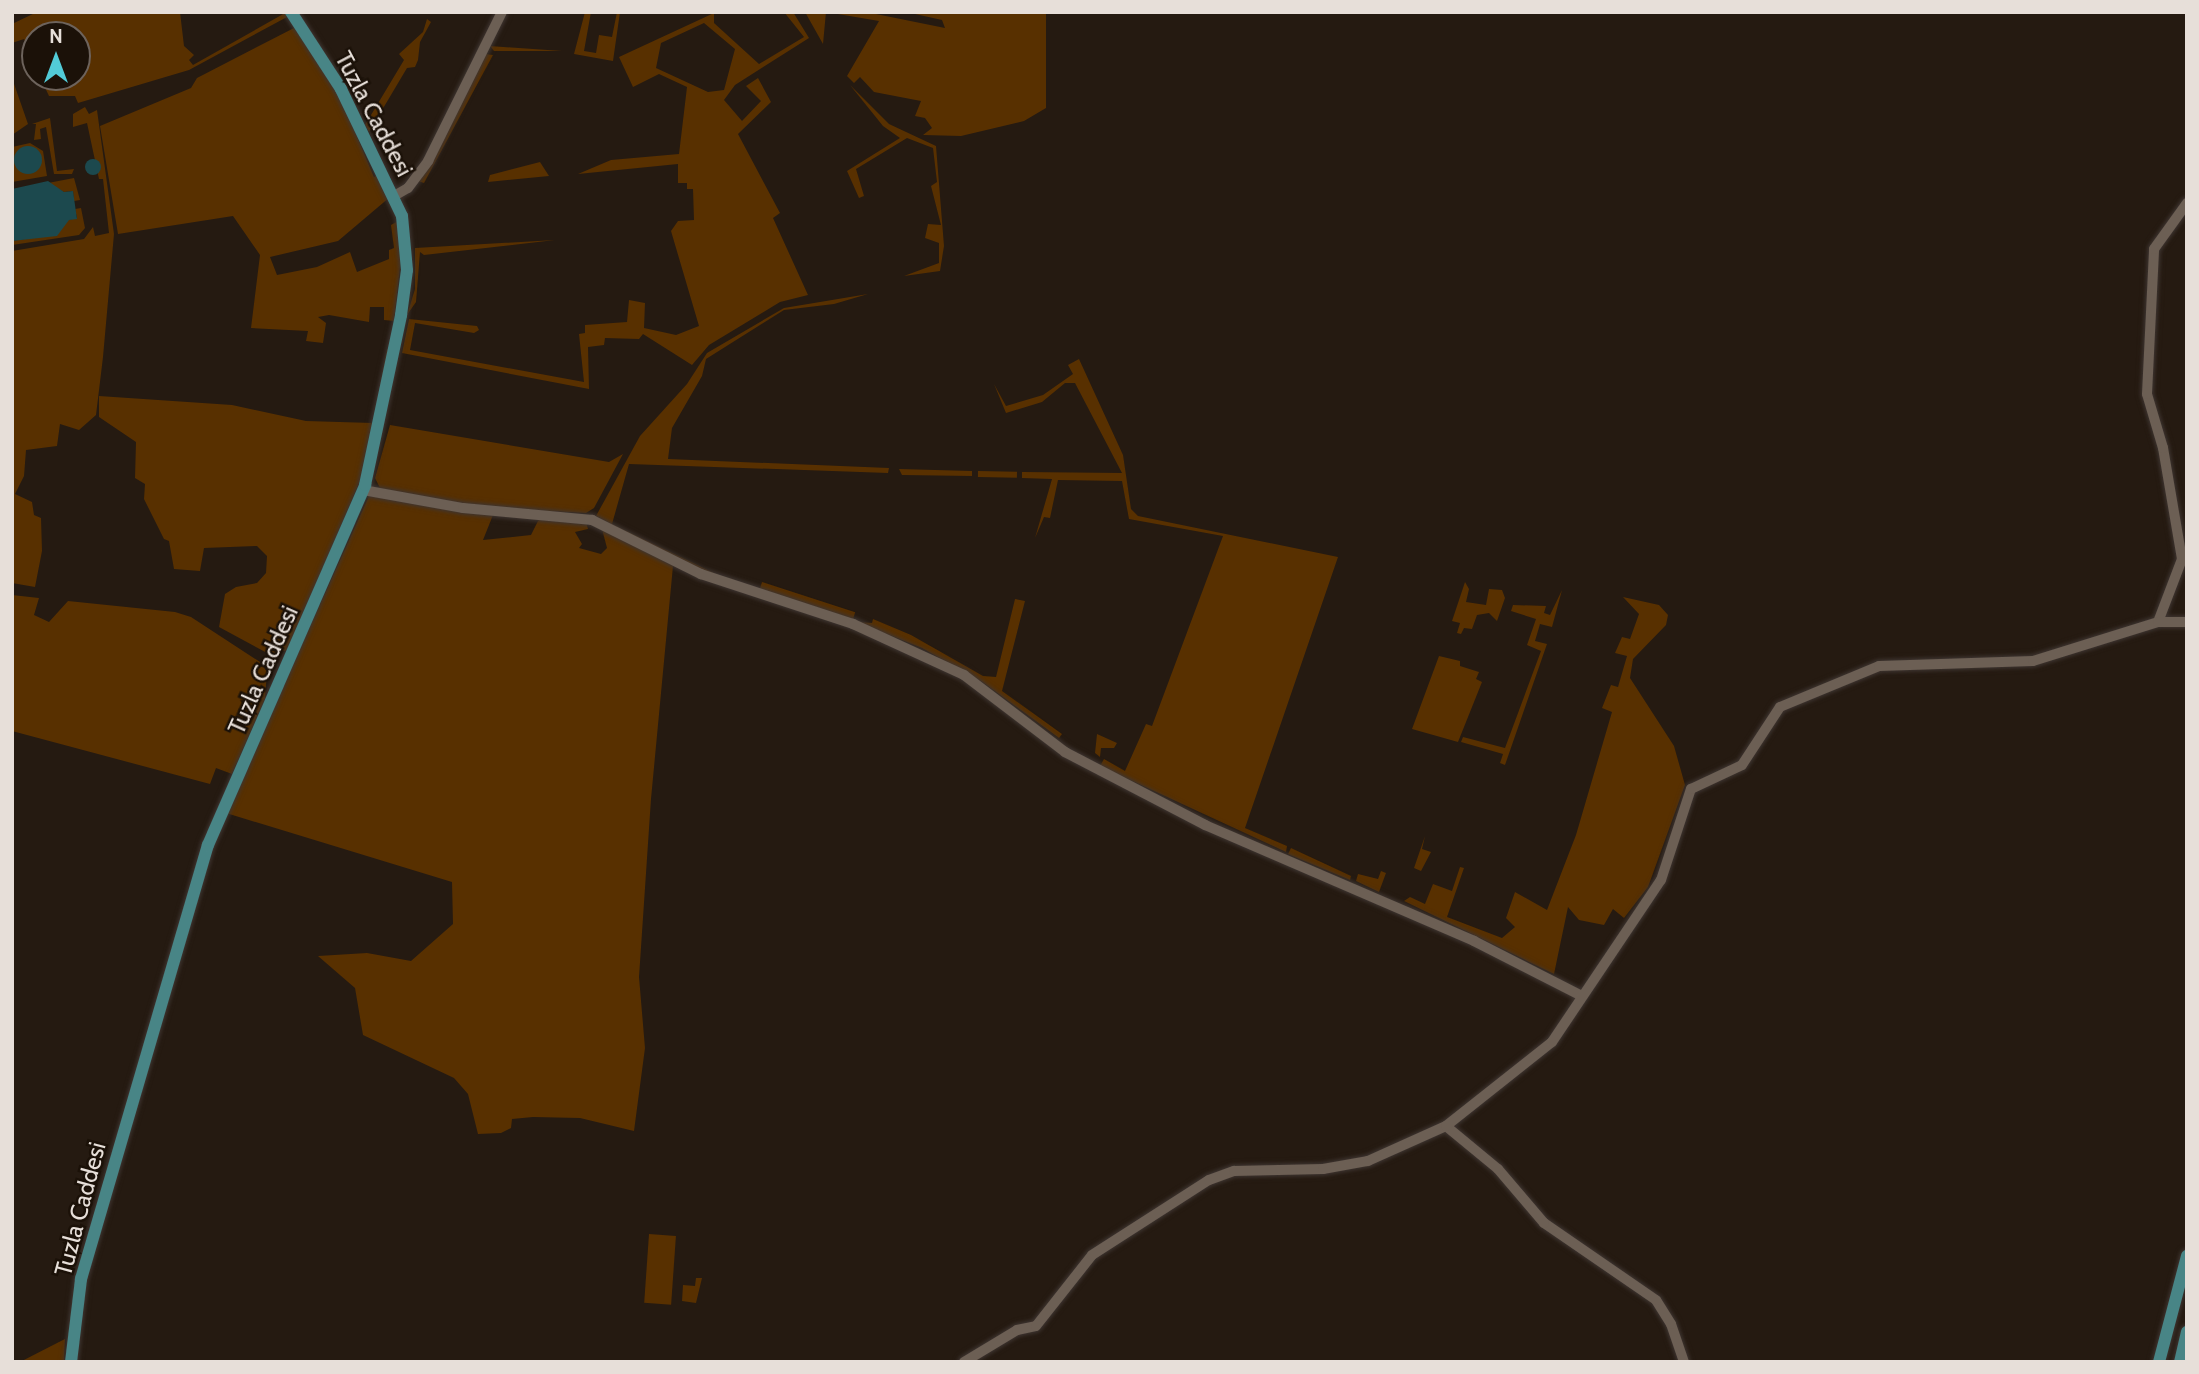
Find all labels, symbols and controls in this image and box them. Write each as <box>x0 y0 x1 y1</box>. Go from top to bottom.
north arrow <box>21 21 91 91</box>
text: N <box>49 25 63 48</box>
street label: Tuzla Caddesi <box>329 47 419 181</box>
street label: Tuzla Caddesi <box>222 601 304 739</box>
street label: Tuzla Caddesi <box>48 1139 112 1279</box>

